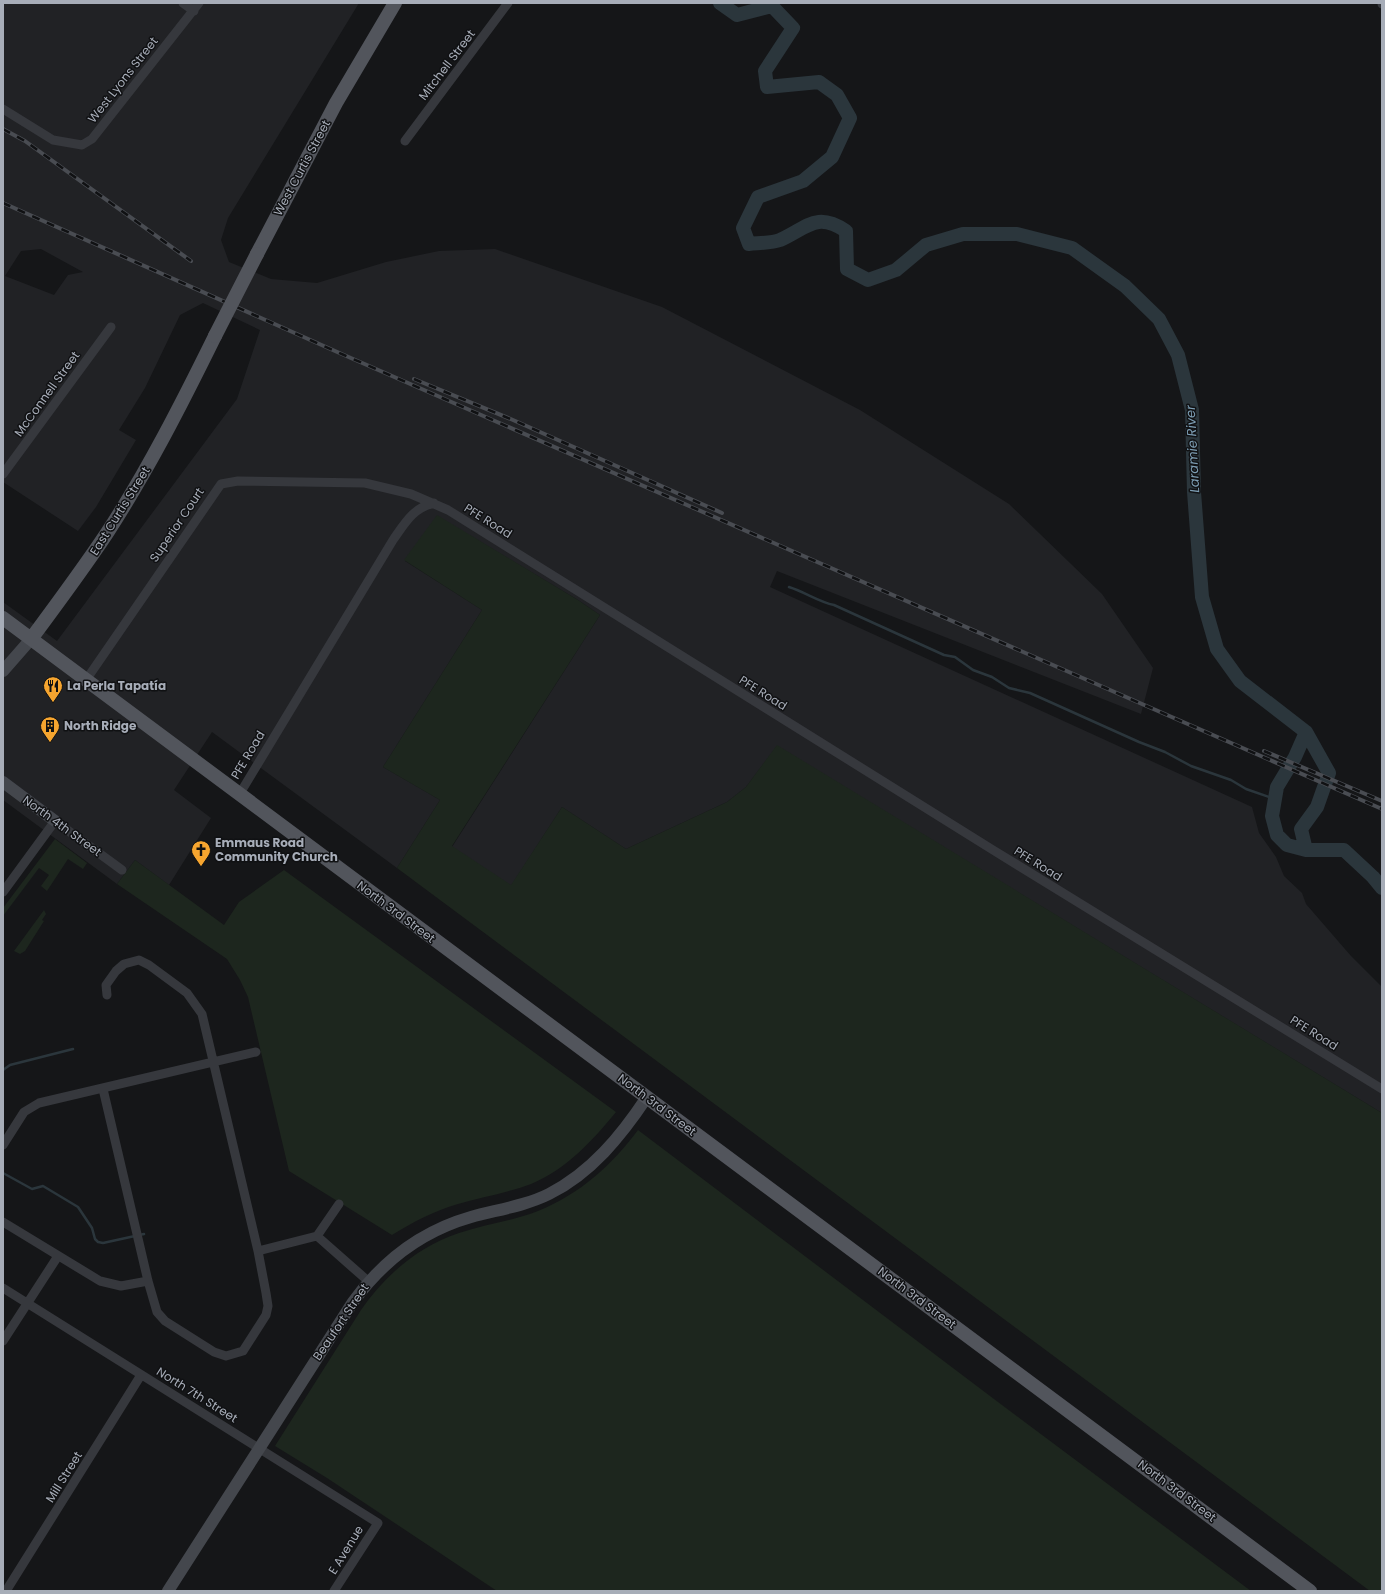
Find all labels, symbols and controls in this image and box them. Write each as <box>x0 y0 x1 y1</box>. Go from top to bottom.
street label: Mitchell Street <box>414 26 479 103</box>
street label: West Lyons Street <box>84 33 162 126</box>
street label: West Curtis Street <box>269 117 334 219</box>
street label: McConnell Street <box>10 348 83 440</box>
water label: Laramie River <box>1181 403 1204 493</box>
street label: East Curtis Street <box>85 463 154 558</box>
street label: Superior Court <box>145 484 208 565</box>
street label: PFE Road <box>461 499 515 542</box>
street label: PFE Road <box>736 671 790 714</box>
restaurant icon: La Perla Tapatía <box>42 675 64 703</box>
place label: La Perla Tapatía <box>67 677 166 694</box>
building icon: North Ridge <box>39 715 61 743</box>
place label: North Ridge <box>64 717 137 734</box>
street label: PFE Road <box>226 727 269 782</box>
street label: North 4th Street <box>19 791 105 860</box>
place label: Emmaus Road Community Church <box>215 834 338 865</box>
church icon: Emmaus Road Community Church <box>190 839 212 867</box>
street label: PFE Road <box>1011 842 1065 885</box>
street label: North 3rd Street <box>354 877 439 947</box>
street label: PFE Road <box>1287 1011 1341 1054</box>
street label: North 3rd Street <box>615 1070 700 1140</box>
street label: North 3rd Street <box>875 1263 960 1333</box>
street label: Beaufort Street <box>309 1280 373 1364</box>
street label: North 7th Street <box>153 1363 241 1426</box>
street label: Mill Street <box>41 1448 86 1506</box>
street label: North 3rd Street <box>1135 1456 1220 1526</box>
street label: E Avenue <box>324 1522 367 1577</box>

